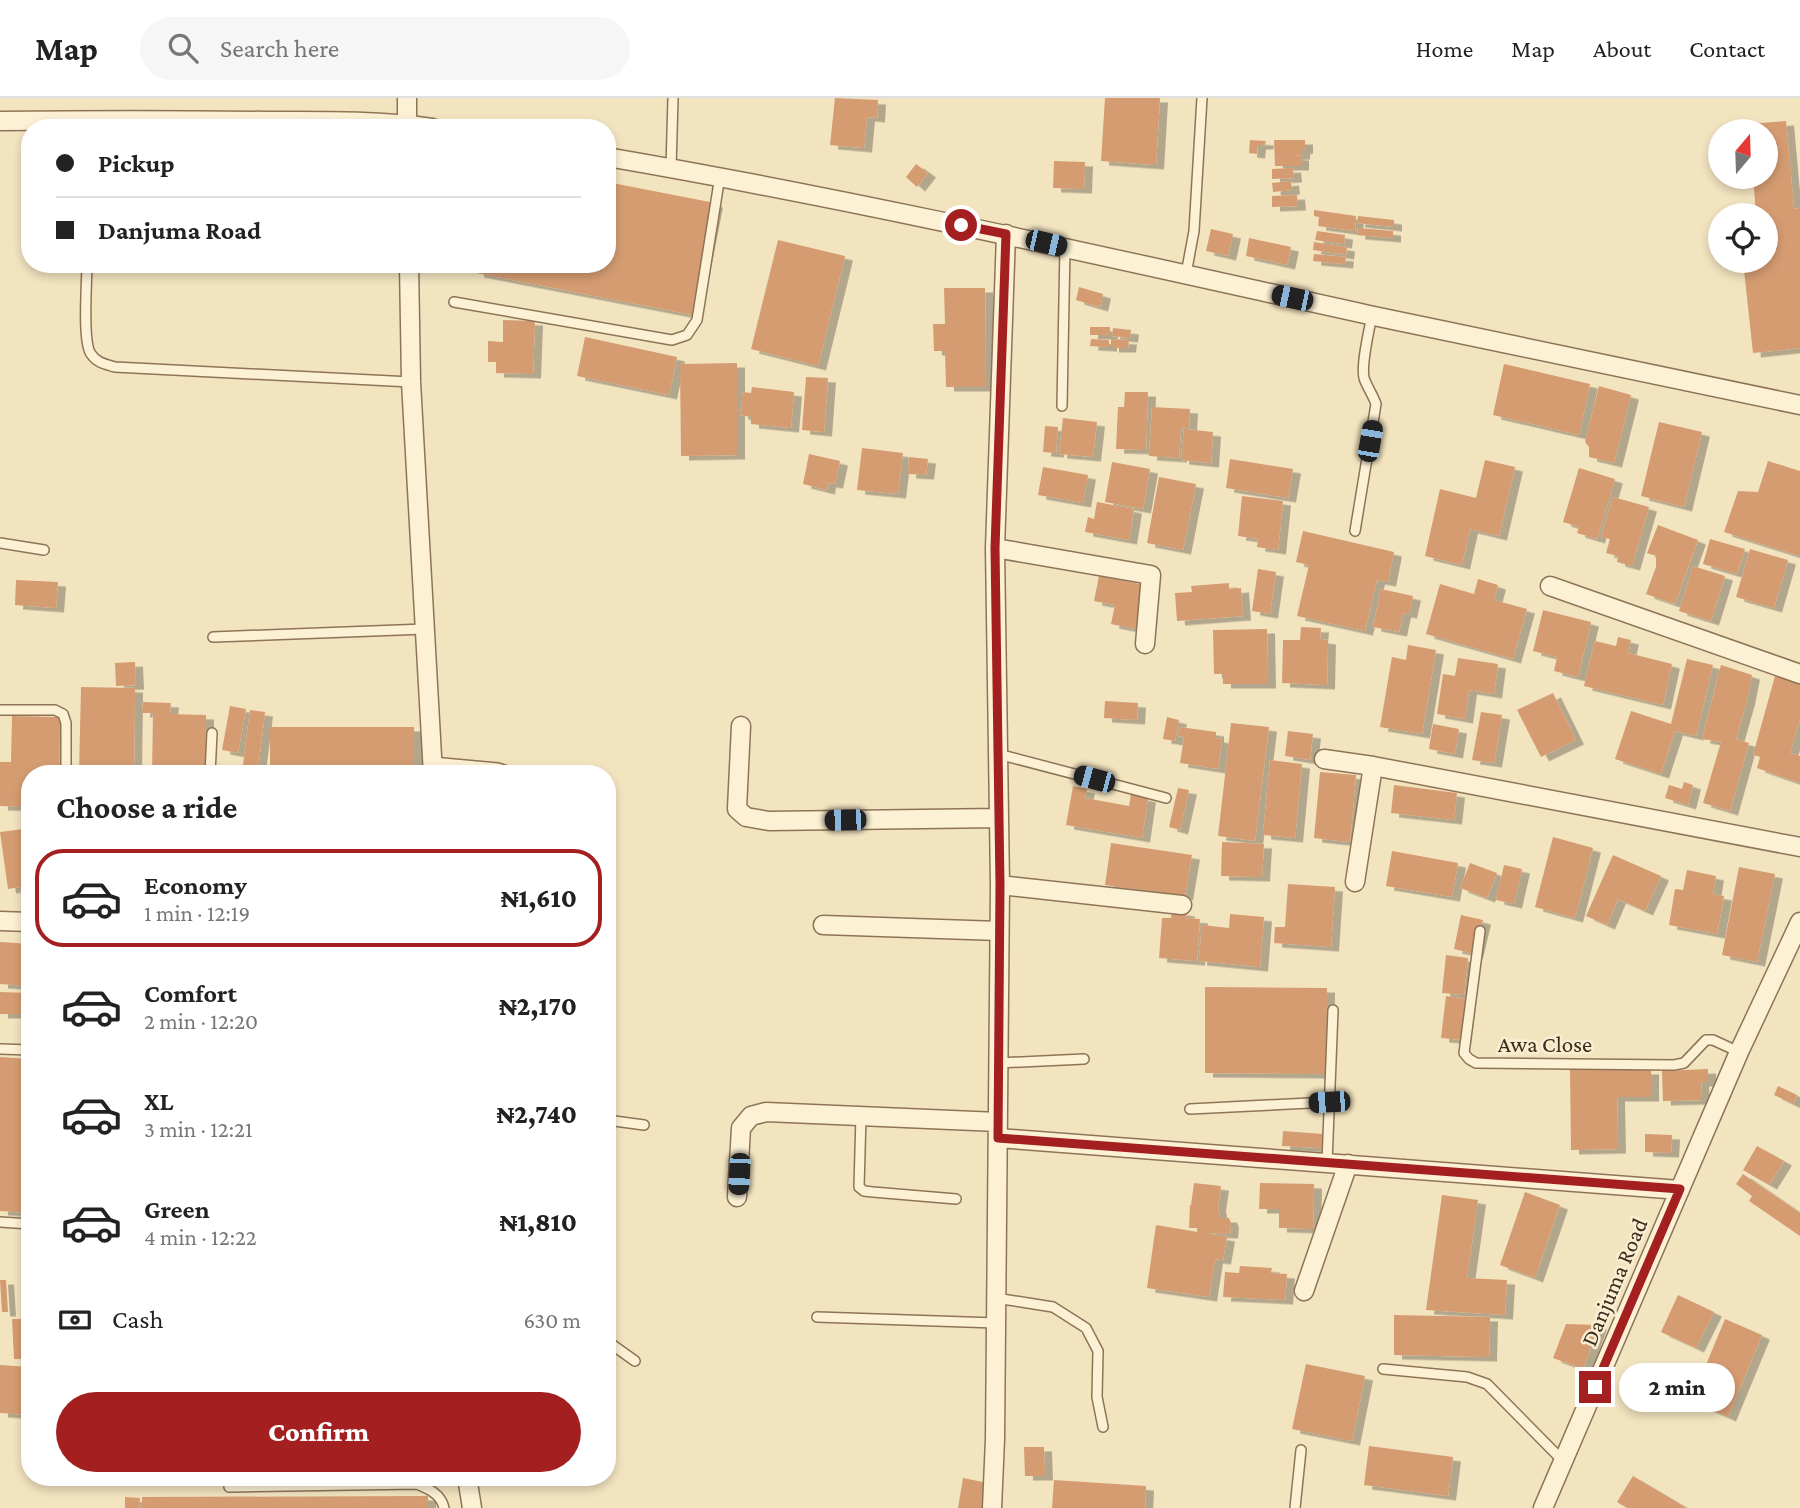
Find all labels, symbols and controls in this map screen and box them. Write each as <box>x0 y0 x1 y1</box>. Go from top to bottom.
search box <box>140 17 630 80</box>
icon: search <box>164 29 202 67</box>
text: Map <box>35 30 98 67</box>
text: Search here <box>220 34 339 63</box>
text: Home <box>1416 35 1473 62</box>
text: Map <box>1511 35 1555 62</box>
text: About <box>1593 35 1651 62</box>
text: Contact <box>1689 35 1765 62</box>
north arrow <box>1708 119 1778 189</box>
map controls <box>1708 119 1778 273</box>
text: Pickup <box>98 149 175 178</box>
button: locate <box>1708 203 1778 273</box>
route start <box>945 209 977 241</box>
text: Danjuma Road <box>98 216 261 245</box>
car <box>1024 228 1069 258</box>
car <box>1270 283 1315 313</box>
car <box>1357 418 1384 464</box>
car <box>1071 763 1118 795</box>
text: Choose a ride <box>56 789 237 825</box>
car <box>824 809 867 831</box>
icon: car <box>60 867 123 930</box>
text: Economy <box>144 871 247 900</box>
text: ₦1,610 <box>500 884 577 913</box>
text: 1 min · 12:19 <box>144 900 250 926</box>
icon: car <box>60 975 123 1038</box>
text: Comfort <box>144 979 237 1008</box>
text: ₦2,170 <box>499 992 577 1021</box>
text: 2 min · 12:20 <box>144 1008 258 1034</box>
street label: Awa Close <box>1498 1031 1592 1057</box>
icon: car <box>60 1083 123 1146</box>
text: XL <box>144 1087 173 1116</box>
car <box>1308 1090 1351 1114</box>
text: ₦2,740 <box>496 1100 577 1129</box>
text: 3 min · 12:21 <box>144 1116 253 1142</box>
car <box>728 1152 751 1196</box>
icon: car <box>60 1191 123 1254</box>
text: Green <box>144 1195 210 1224</box>
text: ₦1,810 <box>499 1208 577 1237</box>
street label: Danjuma Road <box>1575 1214 1653 1350</box>
text: 4 min · 12:22 <box>144 1224 257 1250</box>
icon: cash <box>56 1301 94 1339</box>
text: Cash <box>112 1305 163 1334</box>
text: 630 m <box>523 1307 581 1333</box>
callout: 2 min <box>1620 1362 1735 1412</box>
route end <box>1579 1371 1611 1403</box>
text: 2 min <box>1649 1374 1705 1400</box>
button: Confirm <box>56 1392 581 1472</box>

